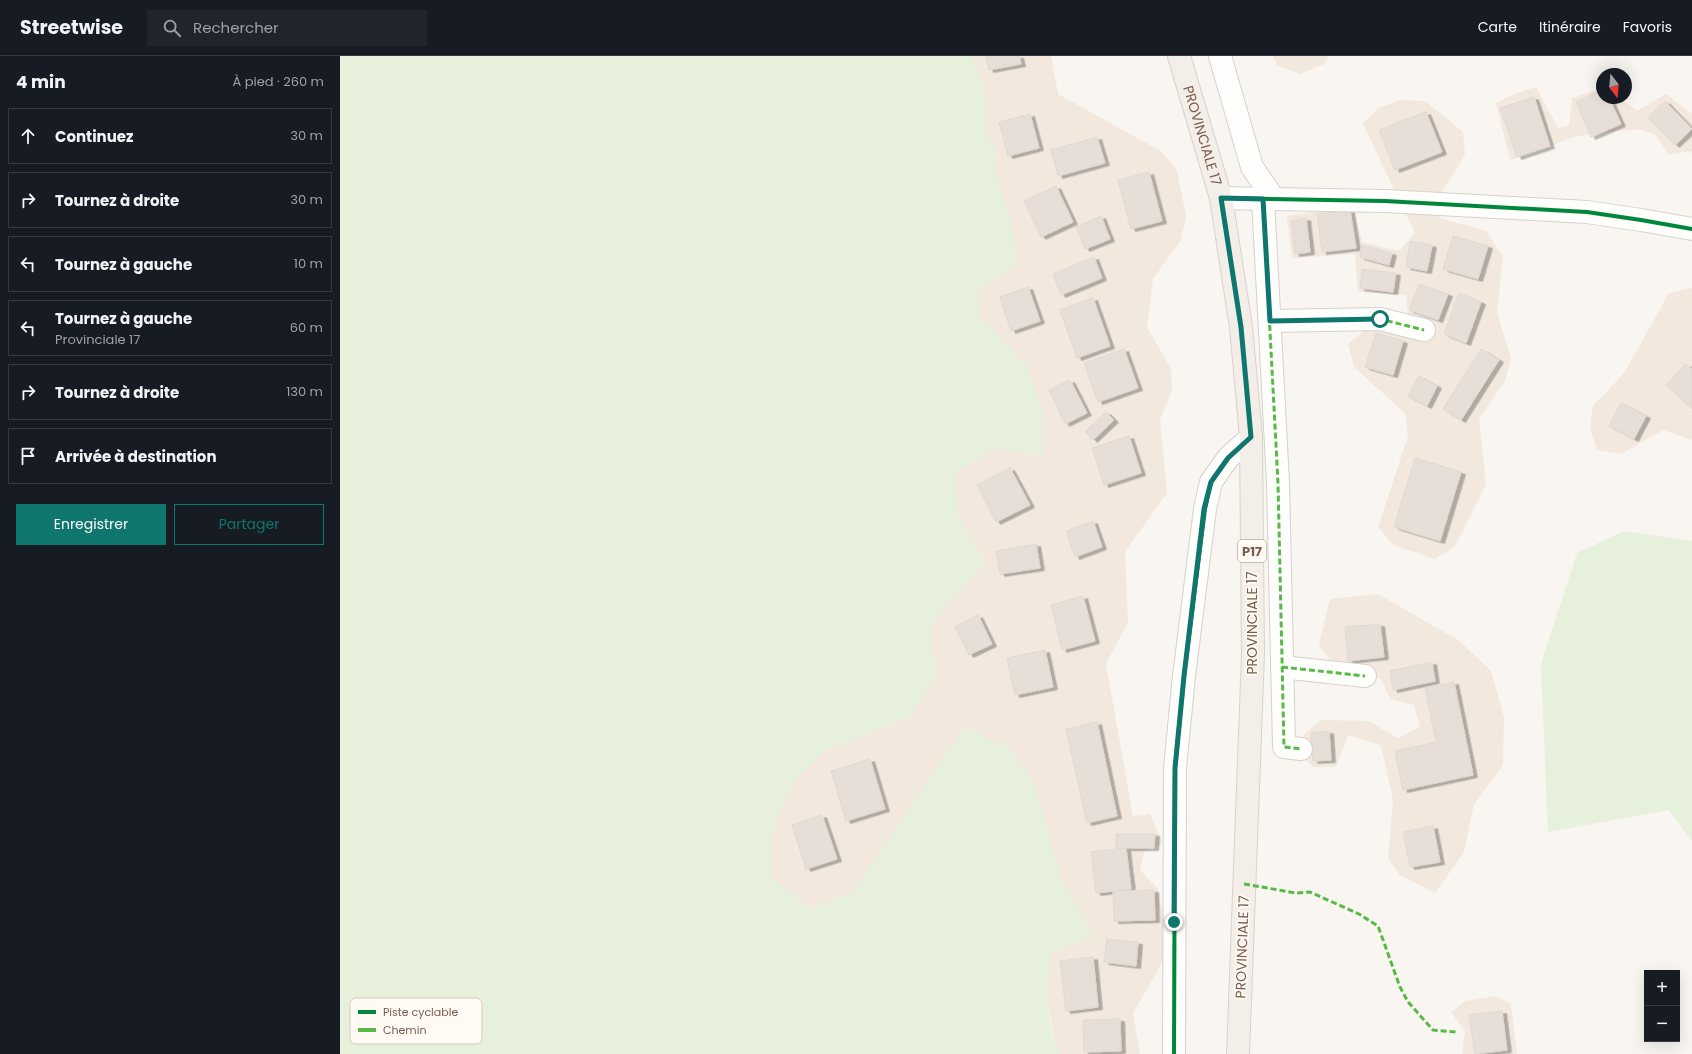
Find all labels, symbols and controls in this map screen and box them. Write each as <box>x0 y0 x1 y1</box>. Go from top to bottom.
search box <box>147 10 427 46</box>
text: Streetwise <box>20 14 123 41</box>
icon: search <box>161 17 183 39</box>
text: Rechercher <box>193 17 279 38</box>
text: Carte <box>1478 17 1517 37</box>
text: Itinéraire <box>1539 17 1601 37</box>
text: Favoris <box>1623 17 1672 37</box>
north arrow <box>1596 68 1632 104</box>
text: 4 min <box>16 70 66 94</box>
text: À pied · 260 m <box>232 72 324 91</box>
street label: PROVINCIALE 17 <box>1178 83 1227 188</box>
icon: ahead <box>17 125 39 147</box>
text: Continuez <box>55 126 134 147</box>
text: 30 m <box>290 126 323 145</box>
icon: right <box>17 189 39 211</box>
text: Tournez à droite <box>55 190 179 211</box>
text: 30 m <box>290 190 323 209</box>
icon: left <box>17 253 39 275</box>
text: Tournez à gauche <box>55 254 192 275</box>
text: 10 m <box>294 254 323 273</box>
text: Tournez à gauche <box>55 308 192 329</box>
route start <box>1371 310 1389 328</box>
icon: left <box>17 317 39 339</box>
text: 60 m <box>290 318 323 337</box>
text: Provinciale 17 <box>55 330 140 349</box>
icon: right <box>17 381 39 403</box>
text: Tournez à droite <box>55 382 179 403</box>
text: 130 m <box>286 382 323 401</box>
icon: arrive <box>17 445 39 467</box>
text: Arrivée à destination <box>55 446 217 467</box>
button: Enregistrer <box>16 504 166 545</box>
button: Partager <box>174 504 324 545</box>
road number: P17 <box>1238 540 1266 562</box>
street label: PROVINCIALE 17 <box>1242 571 1262 675</box>
street label: PROVINCIALE 17 <box>1230 895 1254 999</box>
route end <box>1165 913 1183 931</box>
map controls <box>1644 970 1680 1042</box>
button: + <box>1644 970 1680 1006</box>
legend <box>350 998 482 1044</box>
text: Piste cyclable <box>383 1004 458 1020</box>
button: − <box>1644 1006 1680 1042</box>
text: Chemin <box>383 1022 426 1038</box>

